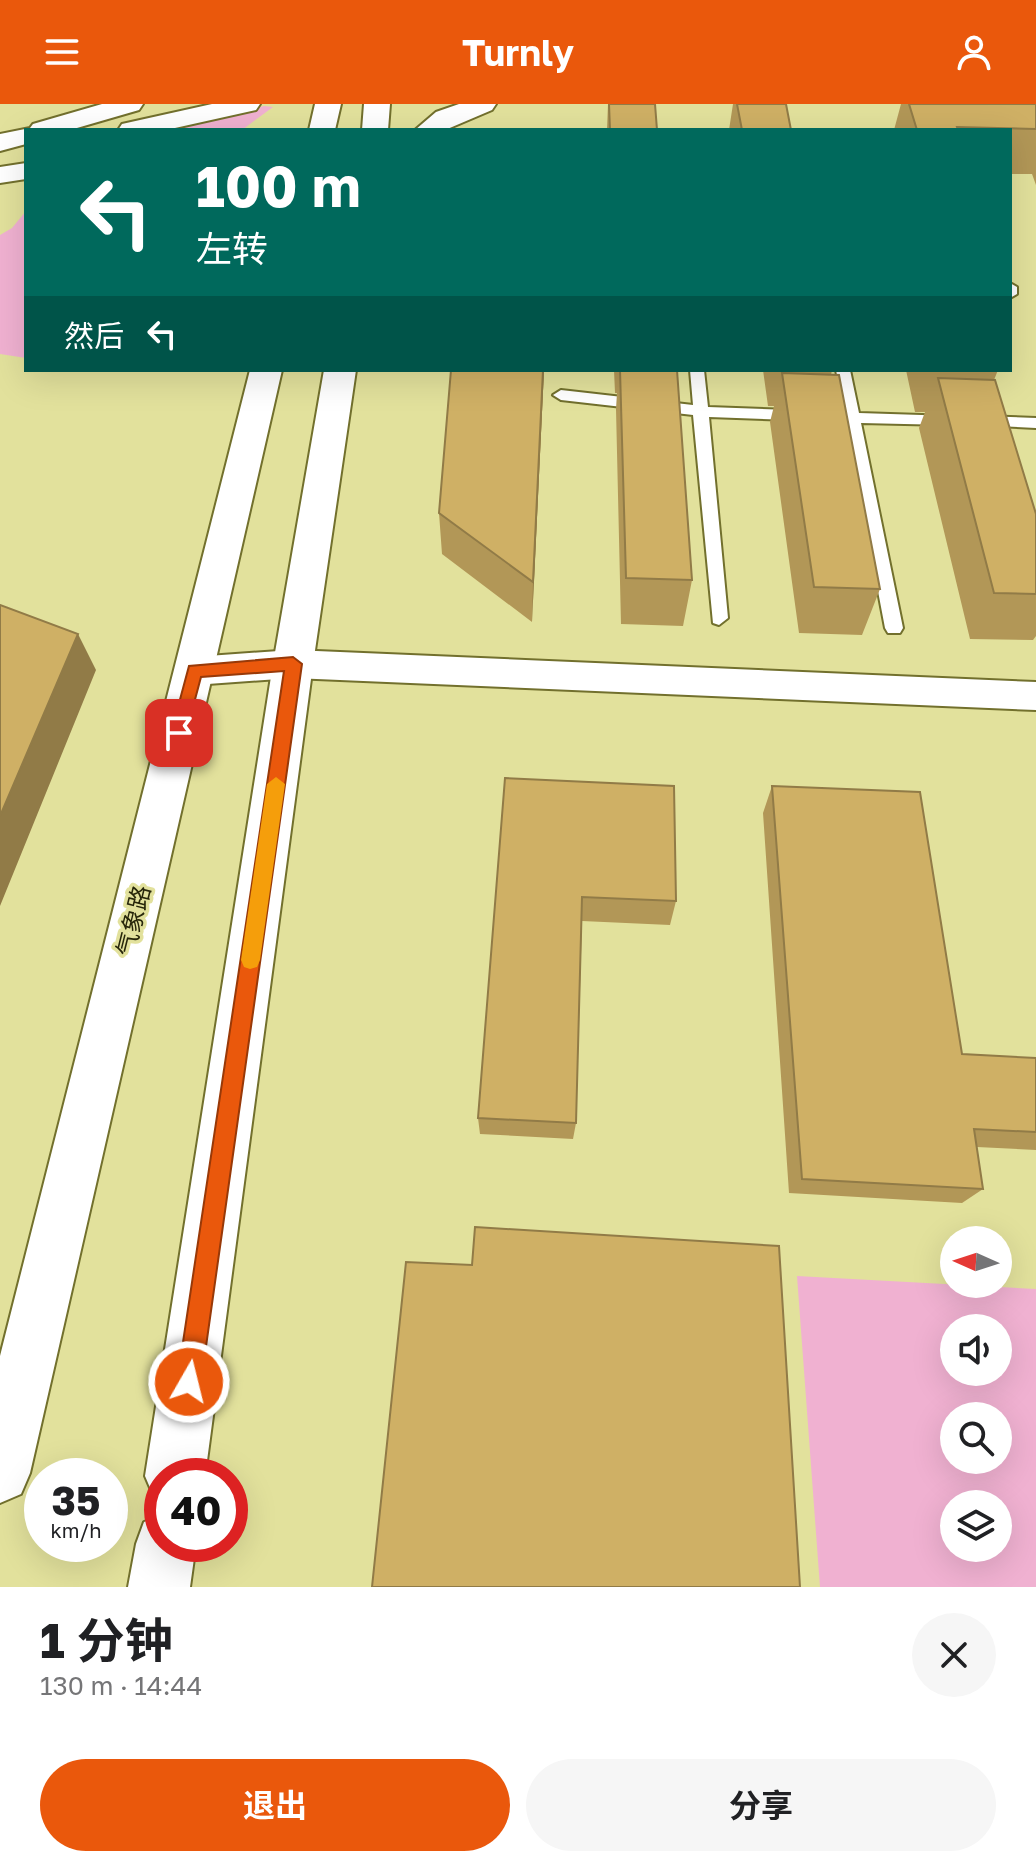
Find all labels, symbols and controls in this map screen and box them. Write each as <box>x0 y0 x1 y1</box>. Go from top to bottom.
icon: menu <box>40 30 84 74</box>
icon: person <box>952 30 996 74</box>
text: Turnly <box>462 31 574 74</box>
text: 100 m <box>196 152 361 219</box>
icon: left <box>64 160 168 264</box>
text: 左转 <box>196 227 268 270</box>
icon: left <box>140 312 184 356</box>
text: 然后 <box>64 318 124 354</box>
pin <box>145 699 213 767</box>
icon: arrive <box>157 711 201 755</box>
street label: 气象路 <box>110 882 155 959</box>
north arrow <box>940 1226 1012 1298</box>
map controls <box>940 1226 1012 1562</box>
button: sound <box>940 1314 1012 1386</box>
position arrow <box>147 1340 231 1424</box>
button: search <box>940 1402 1012 1474</box>
speed limit sign: 40 <box>144 1458 248 1562</box>
text: 35 <box>52 1476 100 1524</box>
button: layers <box>940 1490 1012 1562</box>
text: km/h <box>51 1518 101 1542</box>
text: 1 分钟 <box>40 1611 173 1669</box>
button: close <box>912 1613 996 1697</box>
text: 130 m · 14:44 <box>40 1670 202 1701</box>
button: 退出 <box>40 1759 510 1851</box>
button: 分享 <box>526 1759 996 1851</box>

